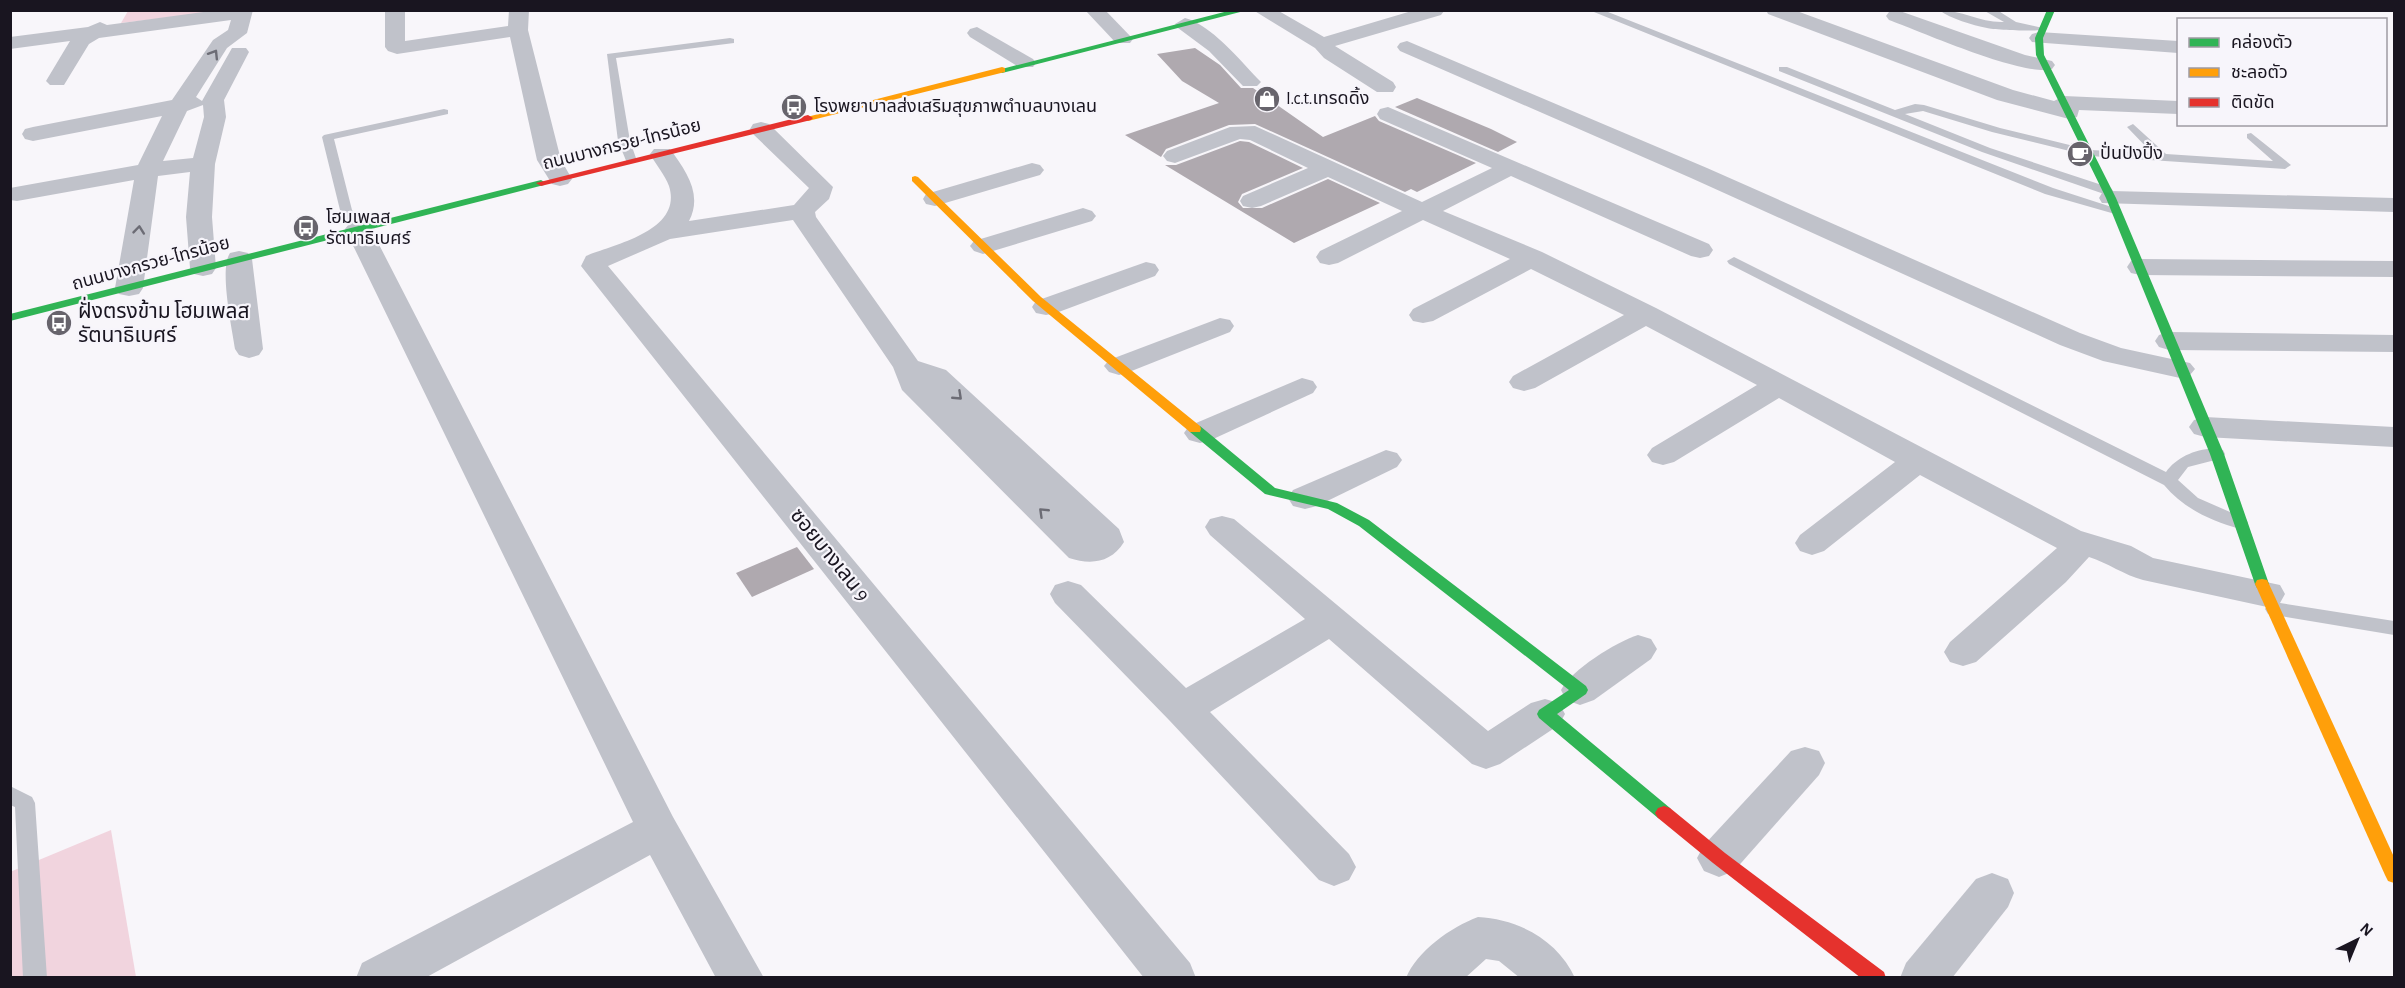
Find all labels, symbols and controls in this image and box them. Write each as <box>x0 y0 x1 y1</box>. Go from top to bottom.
legend <box>2177 18 2387 126</box>
text: คล่องตัว <box>2231 33 2293 52</box>
one-way arrow <box>206 50 218 60</box>
text: ชะลอตัว <box>2231 63 2288 82</box>
shop icon: I.c.t.เทรดดิ้ง <box>1252 84 1282 114</box>
place label: I.c.t.เทรดดิ้ง <box>1286 86 1369 108</box>
bus stop icon: โรงพยาบาลส่งเสริมสุขภาพตำบลบางเลน <box>779 92 809 122</box>
text: ติดขัด <box>2231 93 2274 112</box>
place label: โรงพยาบาลส่งเสริมสุขภาพตำบลบางเลน <box>814 97 1097 117</box>
street label: ถนนบางกรวย-ไทรน้อย <box>540 115 703 173</box>
cafe icon: ปั่นปังปิ้ง <box>2065 139 2095 169</box>
place label: ปั่นปังปิ้ง <box>2100 141 2163 163</box>
place label: โฮมเพลส รัตนาธิเบศร์ <box>326 208 411 248</box>
bus stop icon: โฮมเพลส รัตนาธิเบศร์ <box>291 213 321 243</box>
one-way arrow <box>132 225 145 235</box>
street label: ถนนบางกรวย-ไทรน้อย <box>70 232 232 294</box>
place label: ฝั่งตรงข้าม โฮมเพลส รัตนาธิเบศร์ <box>78 296 250 346</box>
bus stop icon: ฝั่งตรงข้าม โฮมเพลส รัตนาธิเบศร์ <box>44 308 74 338</box>
one-way arrow <box>951 389 961 400</box>
street label: ซอยบางเลน 9 <box>786 505 874 605</box>
one-way arrow <box>1040 509 1051 520</box>
north arrow <box>2327 910 2387 970</box>
text: N <box>2357 920 2376 939</box>

